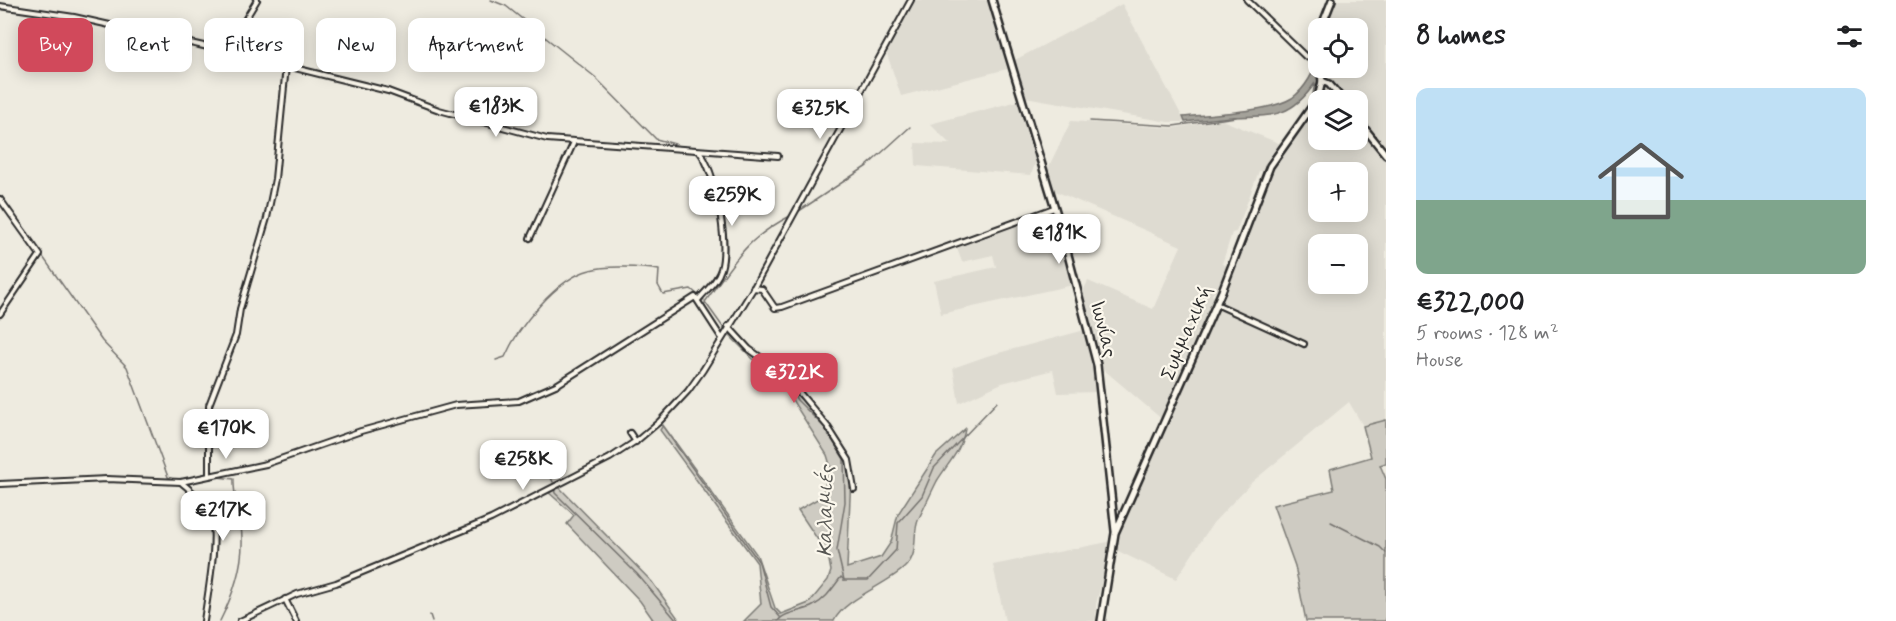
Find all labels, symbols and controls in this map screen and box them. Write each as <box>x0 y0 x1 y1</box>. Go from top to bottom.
chip: Buy <box>18 18 93 72</box>
chip: Rent <box>105 18 192 72</box>
chip: Filters <box>204 18 304 72</box>
chip: New <box>316 18 396 72</box>
chip: Apartment <box>408 18 545 72</box>
map controls <box>1308 18 1368 294</box>
button: locate <box>1308 18 1368 78</box>
text: 8 homes <box>1416 19 1506 53</box>
icon: filters <box>1833 20 1866 53</box>
pin: €183K <box>454 87 538 138</box>
pin: €325K <box>778 89 862 140</box>
button: layers <box>1308 90 1368 150</box>
text: €183K <box>468 93 524 120</box>
text: €325K <box>791 95 849 122</box>
icon: home <box>1587 127 1695 235</box>
button: + <box>1308 162 1368 222</box>
pin: €259K <box>690 176 774 227</box>
text: €259K <box>703 182 761 209</box>
pin: €181K <box>1017 214 1101 265</box>
text: €181K <box>1032 220 1086 247</box>
button: − <box>1308 234 1368 294</box>
street label: Συμμαχική <box>1155 281 1219 385</box>
text: €322,000 <box>1416 286 1525 320</box>
street label: Ιωνίας <box>1083 298 1123 361</box>
text: 5 rooms · 128 m² <box>1416 320 1559 347</box>
text: House <box>1416 347 1463 374</box>
pin: €322K <box>752 353 836 404</box>
text: €322K <box>765 359 823 386</box>
pin: €170K <box>184 409 268 460</box>
text: €170K <box>197 415 255 442</box>
pin: €258K <box>481 440 565 491</box>
text: €258K <box>494 446 552 473</box>
water label: Καλαμιές <box>811 463 841 557</box>
pin: €217K <box>181 491 265 542</box>
text: €217K <box>195 497 251 524</box>

